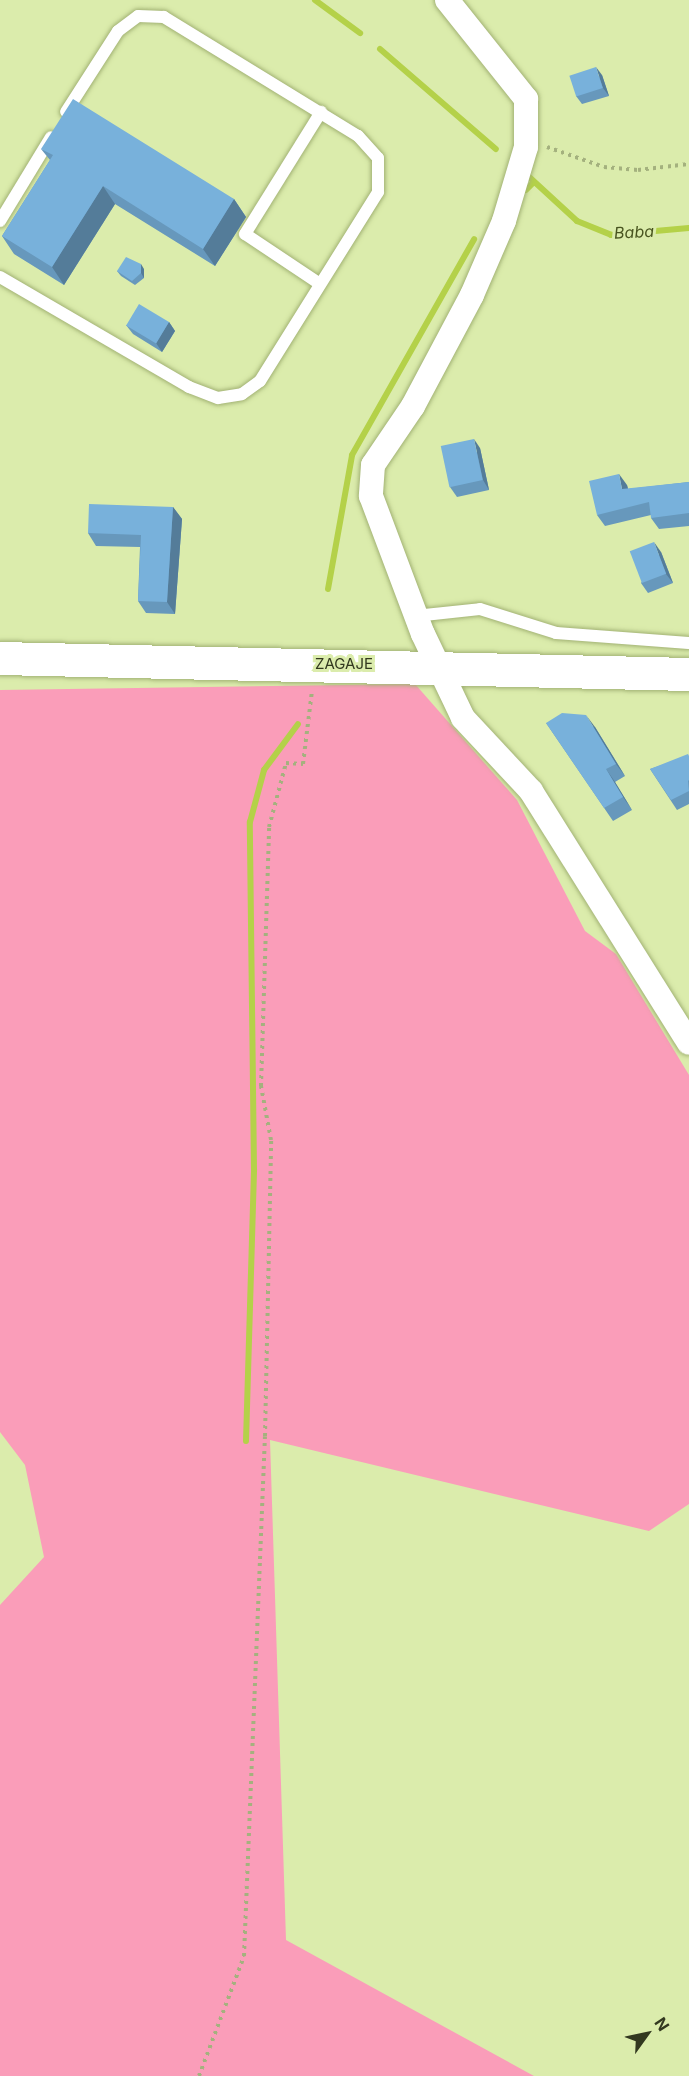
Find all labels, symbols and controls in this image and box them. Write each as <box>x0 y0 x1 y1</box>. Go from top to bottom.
water label: Baba <box>614 221 654 243</box>
street label: ZAGAJE <box>315 655 373 673</box>
north arrow <box>617 2004 677 2064</box>
text: N <box>650 2014 674 2035</box>

